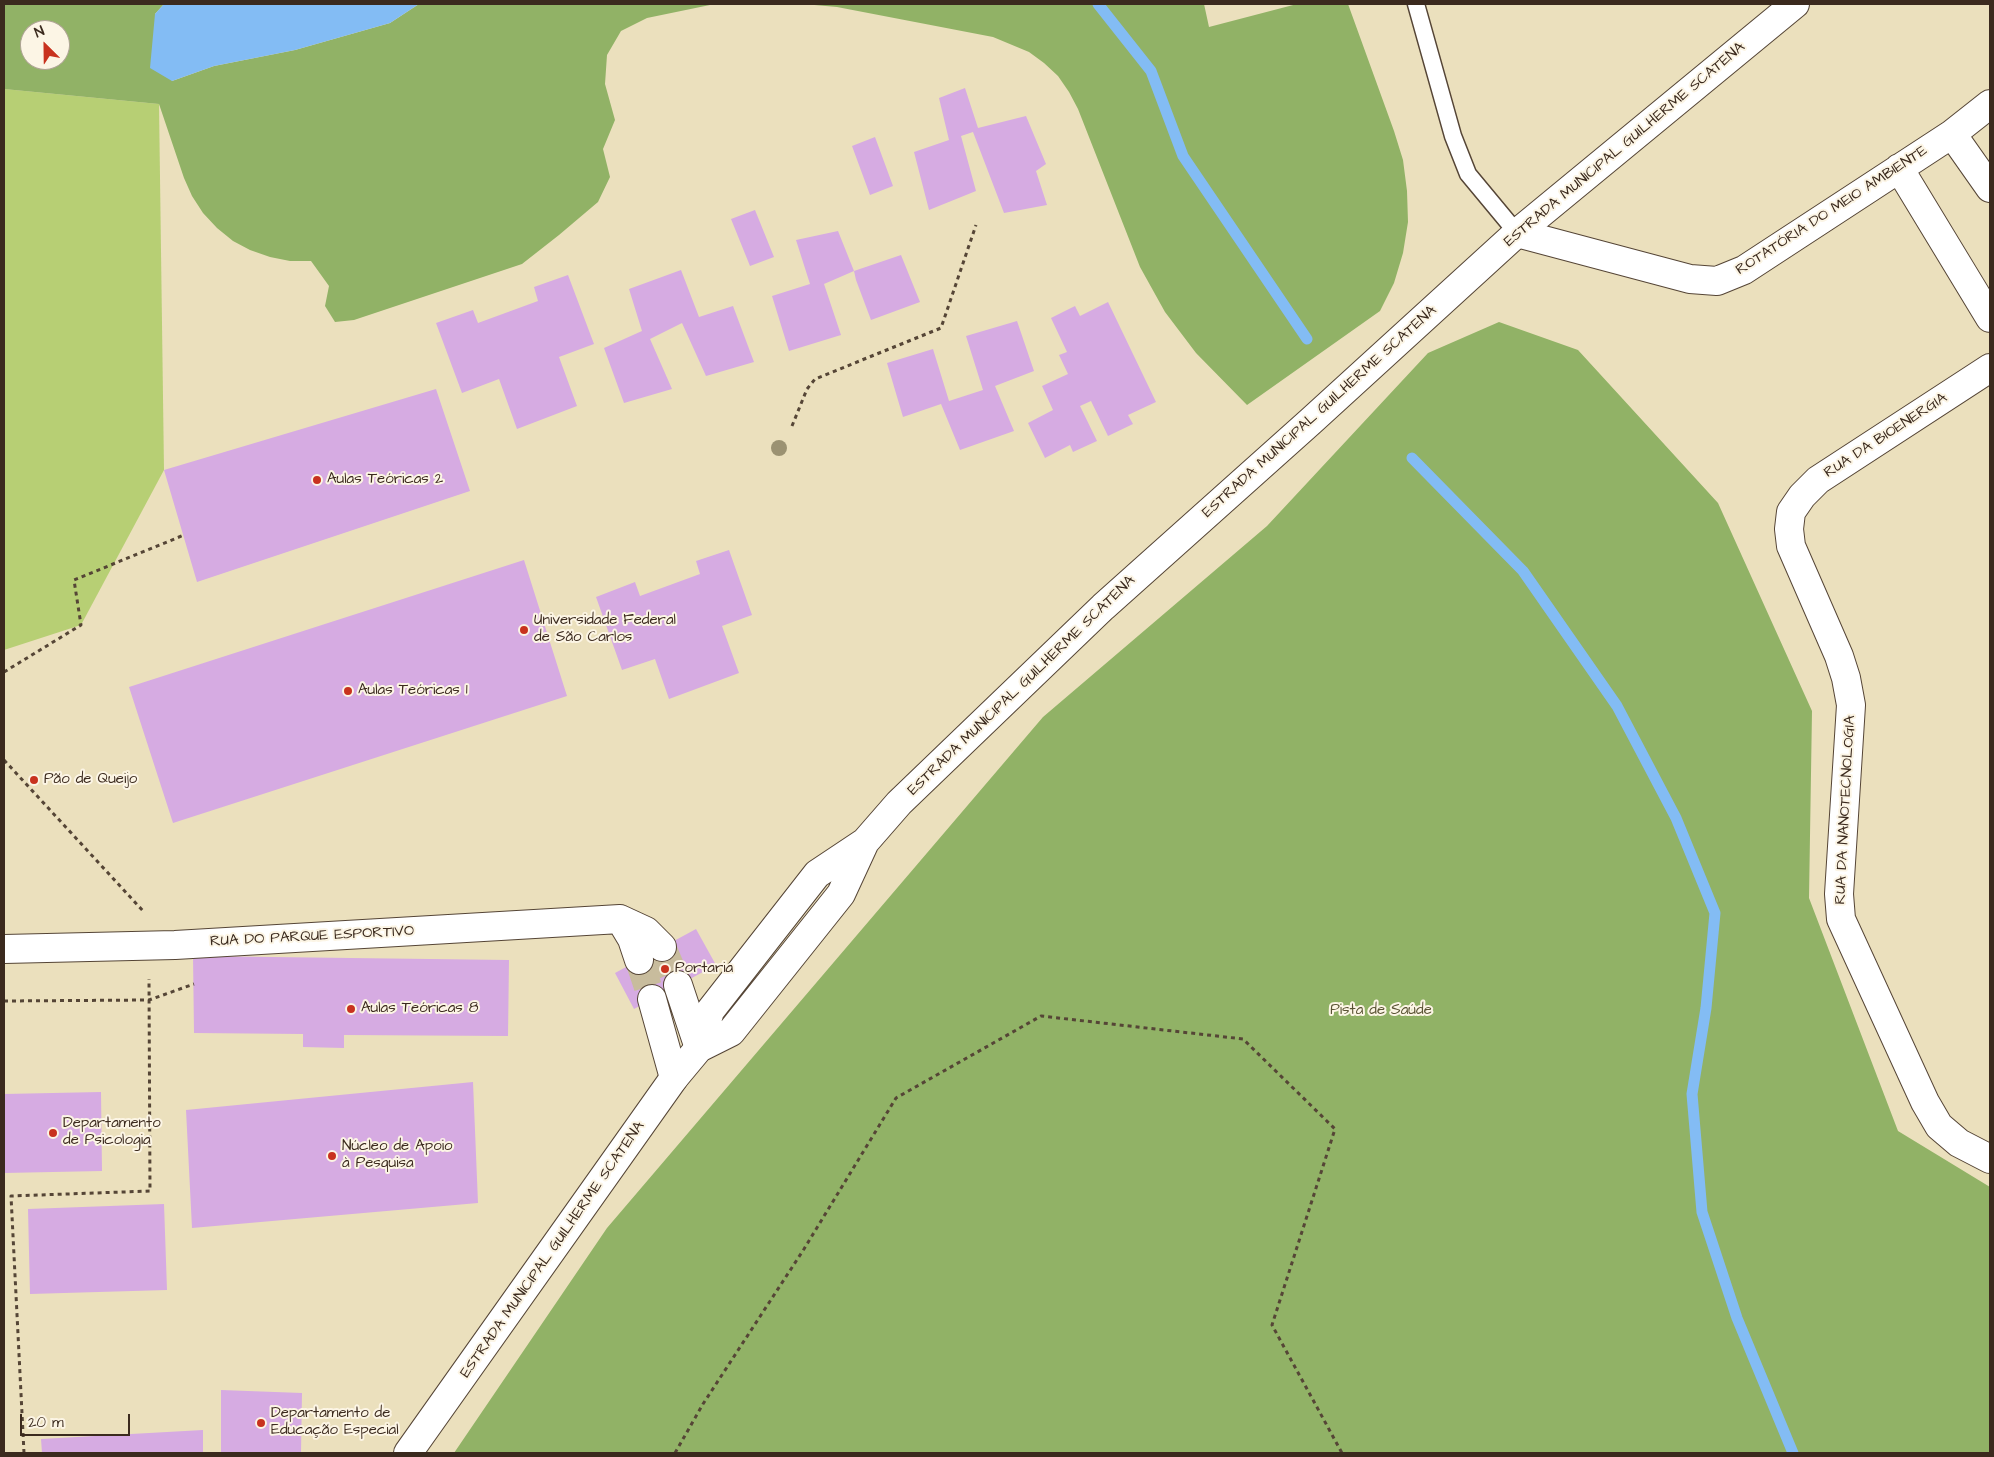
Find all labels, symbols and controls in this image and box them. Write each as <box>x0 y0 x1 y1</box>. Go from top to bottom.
north arrow <box>20 20 70 70</box>
text: N <box>32 21 47 43</box>
street label: ESTRADA MUNICIPAL GUILHERME SCATENA <box>1501 39 1749 251</box>
street label: ROTATÓRIA DO MEIO AMBIENTE <box>1733 142 1931 280</box>
street label: ESTRADA MUNICIPAL GUILHERME SCATENA <box>1199 302 1441 522</box>
street label: RUA DA BIOENERGIA <box>1821 389 1951 483</box>
place label: Aulas Teóricas 2 <box>327 471 443 489</box>
marker: Aulas Teóricas 2 <box>311 474 323 486</box>
street label: ESTRADA MUNICIPAL GUILHERME SCATENA <box>905 572 1139 800</box>
place label: Universidade Federal de São Carlos <box>534 612 676 647</box>
marker: Universidade Federal de São Carlos <box>518 624 530 636</box>
place label: Aulas Teóricas 1 <box>358 682 468 700</box>
marker: Aulas Teóricas 1 <box>342 685 354 697</box>
street label: RUA DA NANOTECNOLOGIA <box>1832 715 1860 905</box>
place label: Pão de Queijo <box>44 771 137 789</box>
marker: Pão de Queijo <box>28 774 40 786</box>
street label: RUA DO PARQUE ESPORTIVO <box>210 923 414 951</box>
place label: Portaria <box>675 960 733 978</box>
marker: Portaria <box>659 963 671 975</box>
place label: Aulas Teóricas 8 <box>361 1000 479 1018</box>
park label: Pista de Saúde <box>1330 1002 1432 1020</box>
marker: Aulas Teóricas 8 <box>345 1003 357 1015</box>
place label: Departamento de Psicologia <box>63 1115 161 1150</box>
street label: ESTRADA MUNICIPAL GUILHERME SCATENA <box>457 1118 649 1382</box>
marker: Departamento de Psicologia <box>47 1127 59 1139</box>
place label: Núcleo de Apoio à Pesquisa <box>342 1138 452 1173</box>
marker: Núcleo de Apoio à Pesquisa <box>326 1150 338 1162</box>
scale bar <box>22 1404 132 1436</box>
place label: Departamento de Educação Especial <box>271 1405 398 1440</box>
text: 20 m <box>28 1412 64 1433</box>
marker: Departamento de Educação Especial <box>255 1417 267 1429</box>

